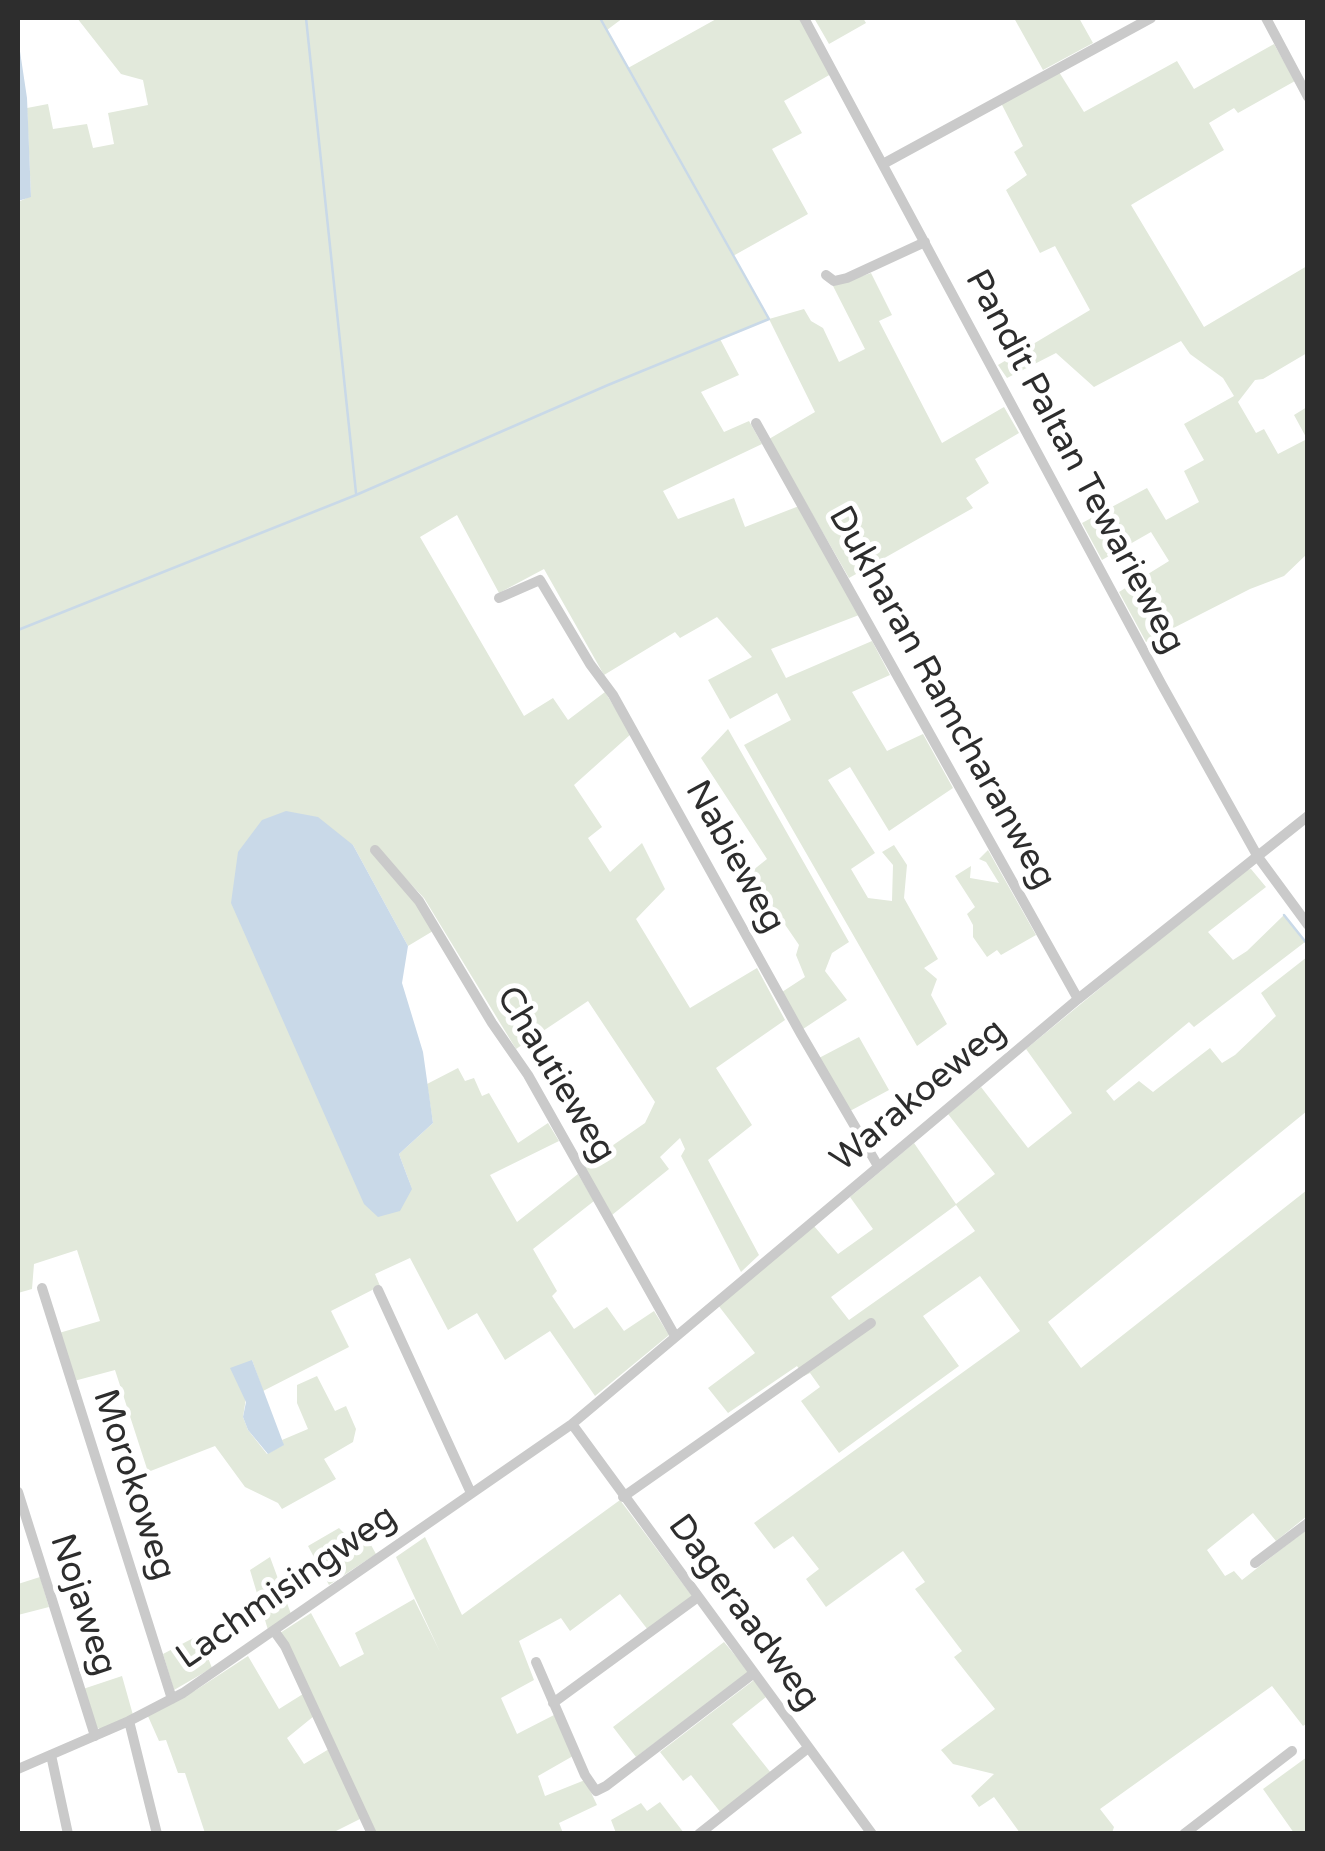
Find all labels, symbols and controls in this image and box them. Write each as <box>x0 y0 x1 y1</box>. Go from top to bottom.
street label: Pandit Paltan Tewarieweg <box>955 263 1193 661</box>
street label: Dukharan Ramcharanweg <box>818 499 1064 897</box>
street label: Nabieweg <box>675 774 793 940</box>
street label: Chautieweg <box>486 980 624 1170</box>
street label: Warakoeweg <box>823 1011 1015 1181</box>
street label: Morokoweg <box>82 1384 184 1586</box>
street label: Lachmisingweg <box>169 1497 405 1679</box>
street label: Dageraadweg <box>658 1507 828 1719</box>
street label: Nojaweg <box>39 1529 125 1681</box>

